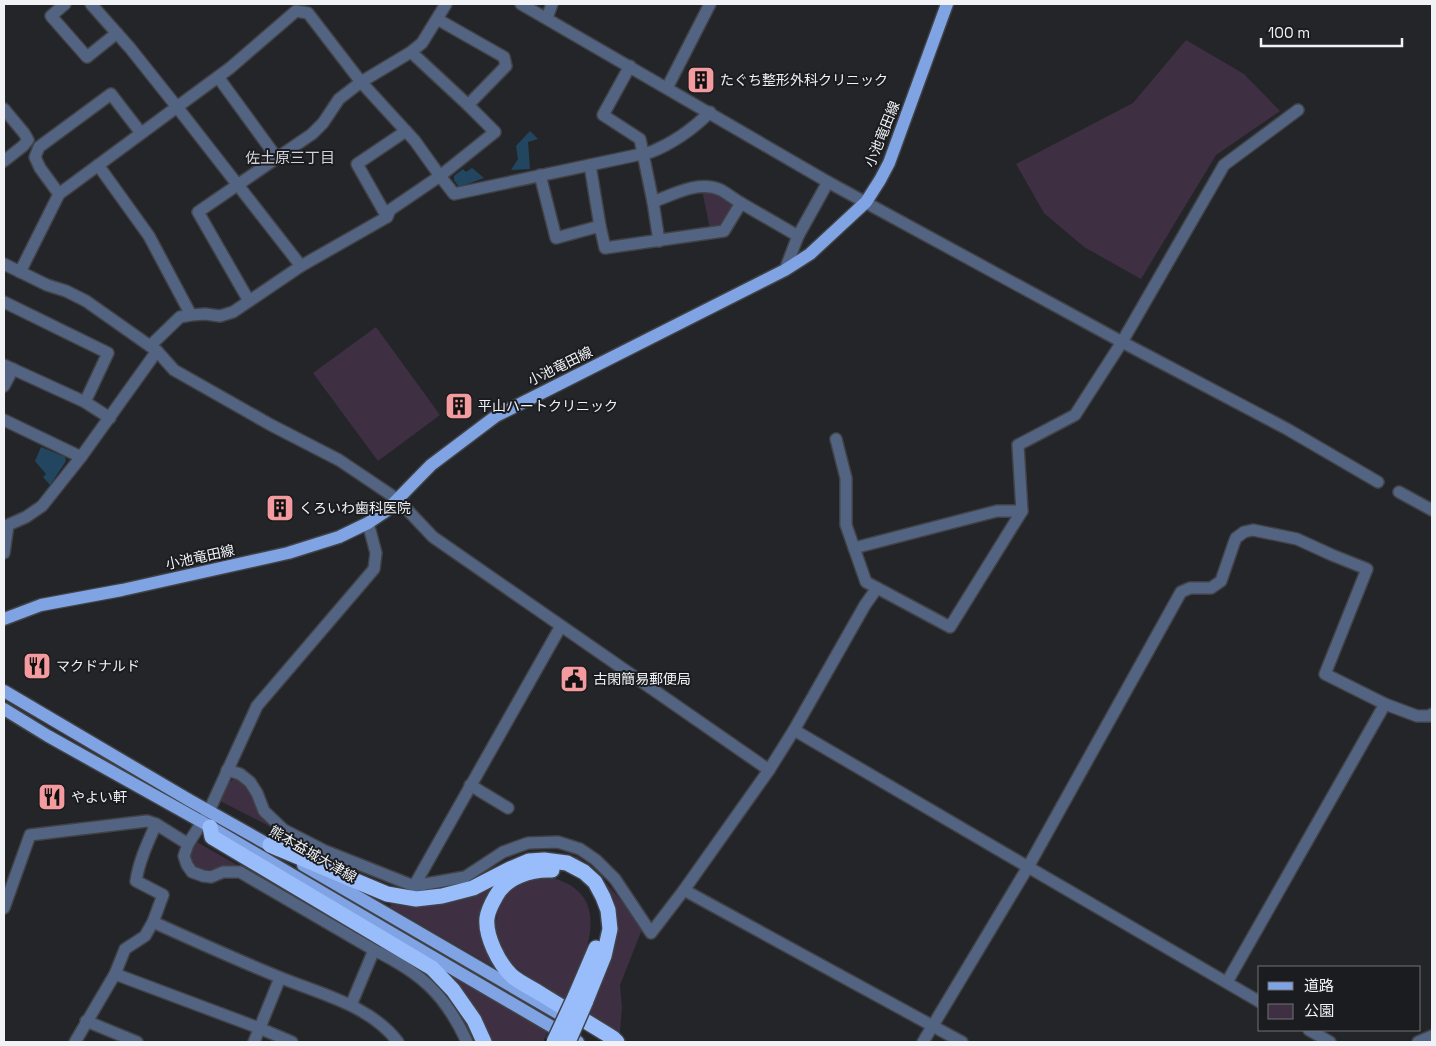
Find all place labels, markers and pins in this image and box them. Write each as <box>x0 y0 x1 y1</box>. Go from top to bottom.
building icon: たぐち整形外科クリニック <box>686 65 716 95</box>
place label: たぐち整形外科クリニック <box>720 71 888 89</box>
building icon: 平山ハートクリニック <box>444 391 474 421</box>
place label: 平山ハートクリニック <box>478 397 618 415</box>
building icon: くろいわ歯科医院 <box>265 493 295 523</box>
place label: くろいわ歯科医院 <box>299 499 411 517</box>
restaurant icon: マクドナルド <box>22 651 52 681</box>
place label: マクドナルド <box>56 657 140 675</box>
public building icon: 古閑簡易郵便局 <box>559 664 589 694</box>
place label: 古閑簡易郵便局 <box>593 670 691 688</box>
restaurant icon: やよい軒 <box>37 782 67 812</box>
place label: やよい軒 <box>71 788 127 806</box>

